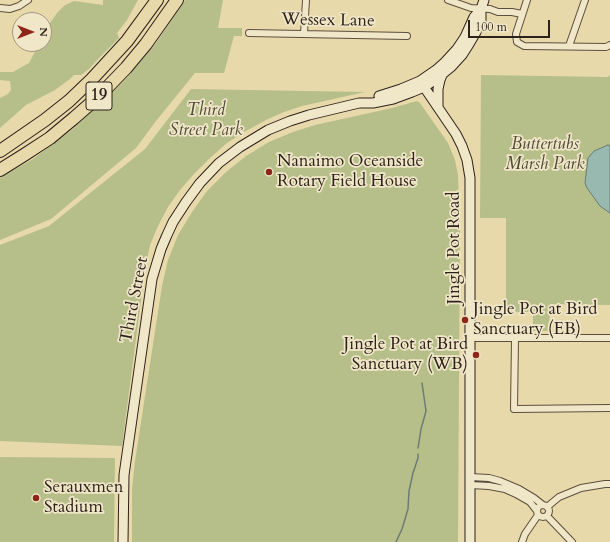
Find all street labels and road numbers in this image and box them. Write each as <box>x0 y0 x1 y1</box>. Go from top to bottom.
street label: Wessex Lane <box>281 10 375 32</box>
road number: 19 <box>86 82 112 110</box>
street label: Jingle Pot Road <box>445 192 465 304</box>
street label: Third Street <box>117 255 153 345</box>

